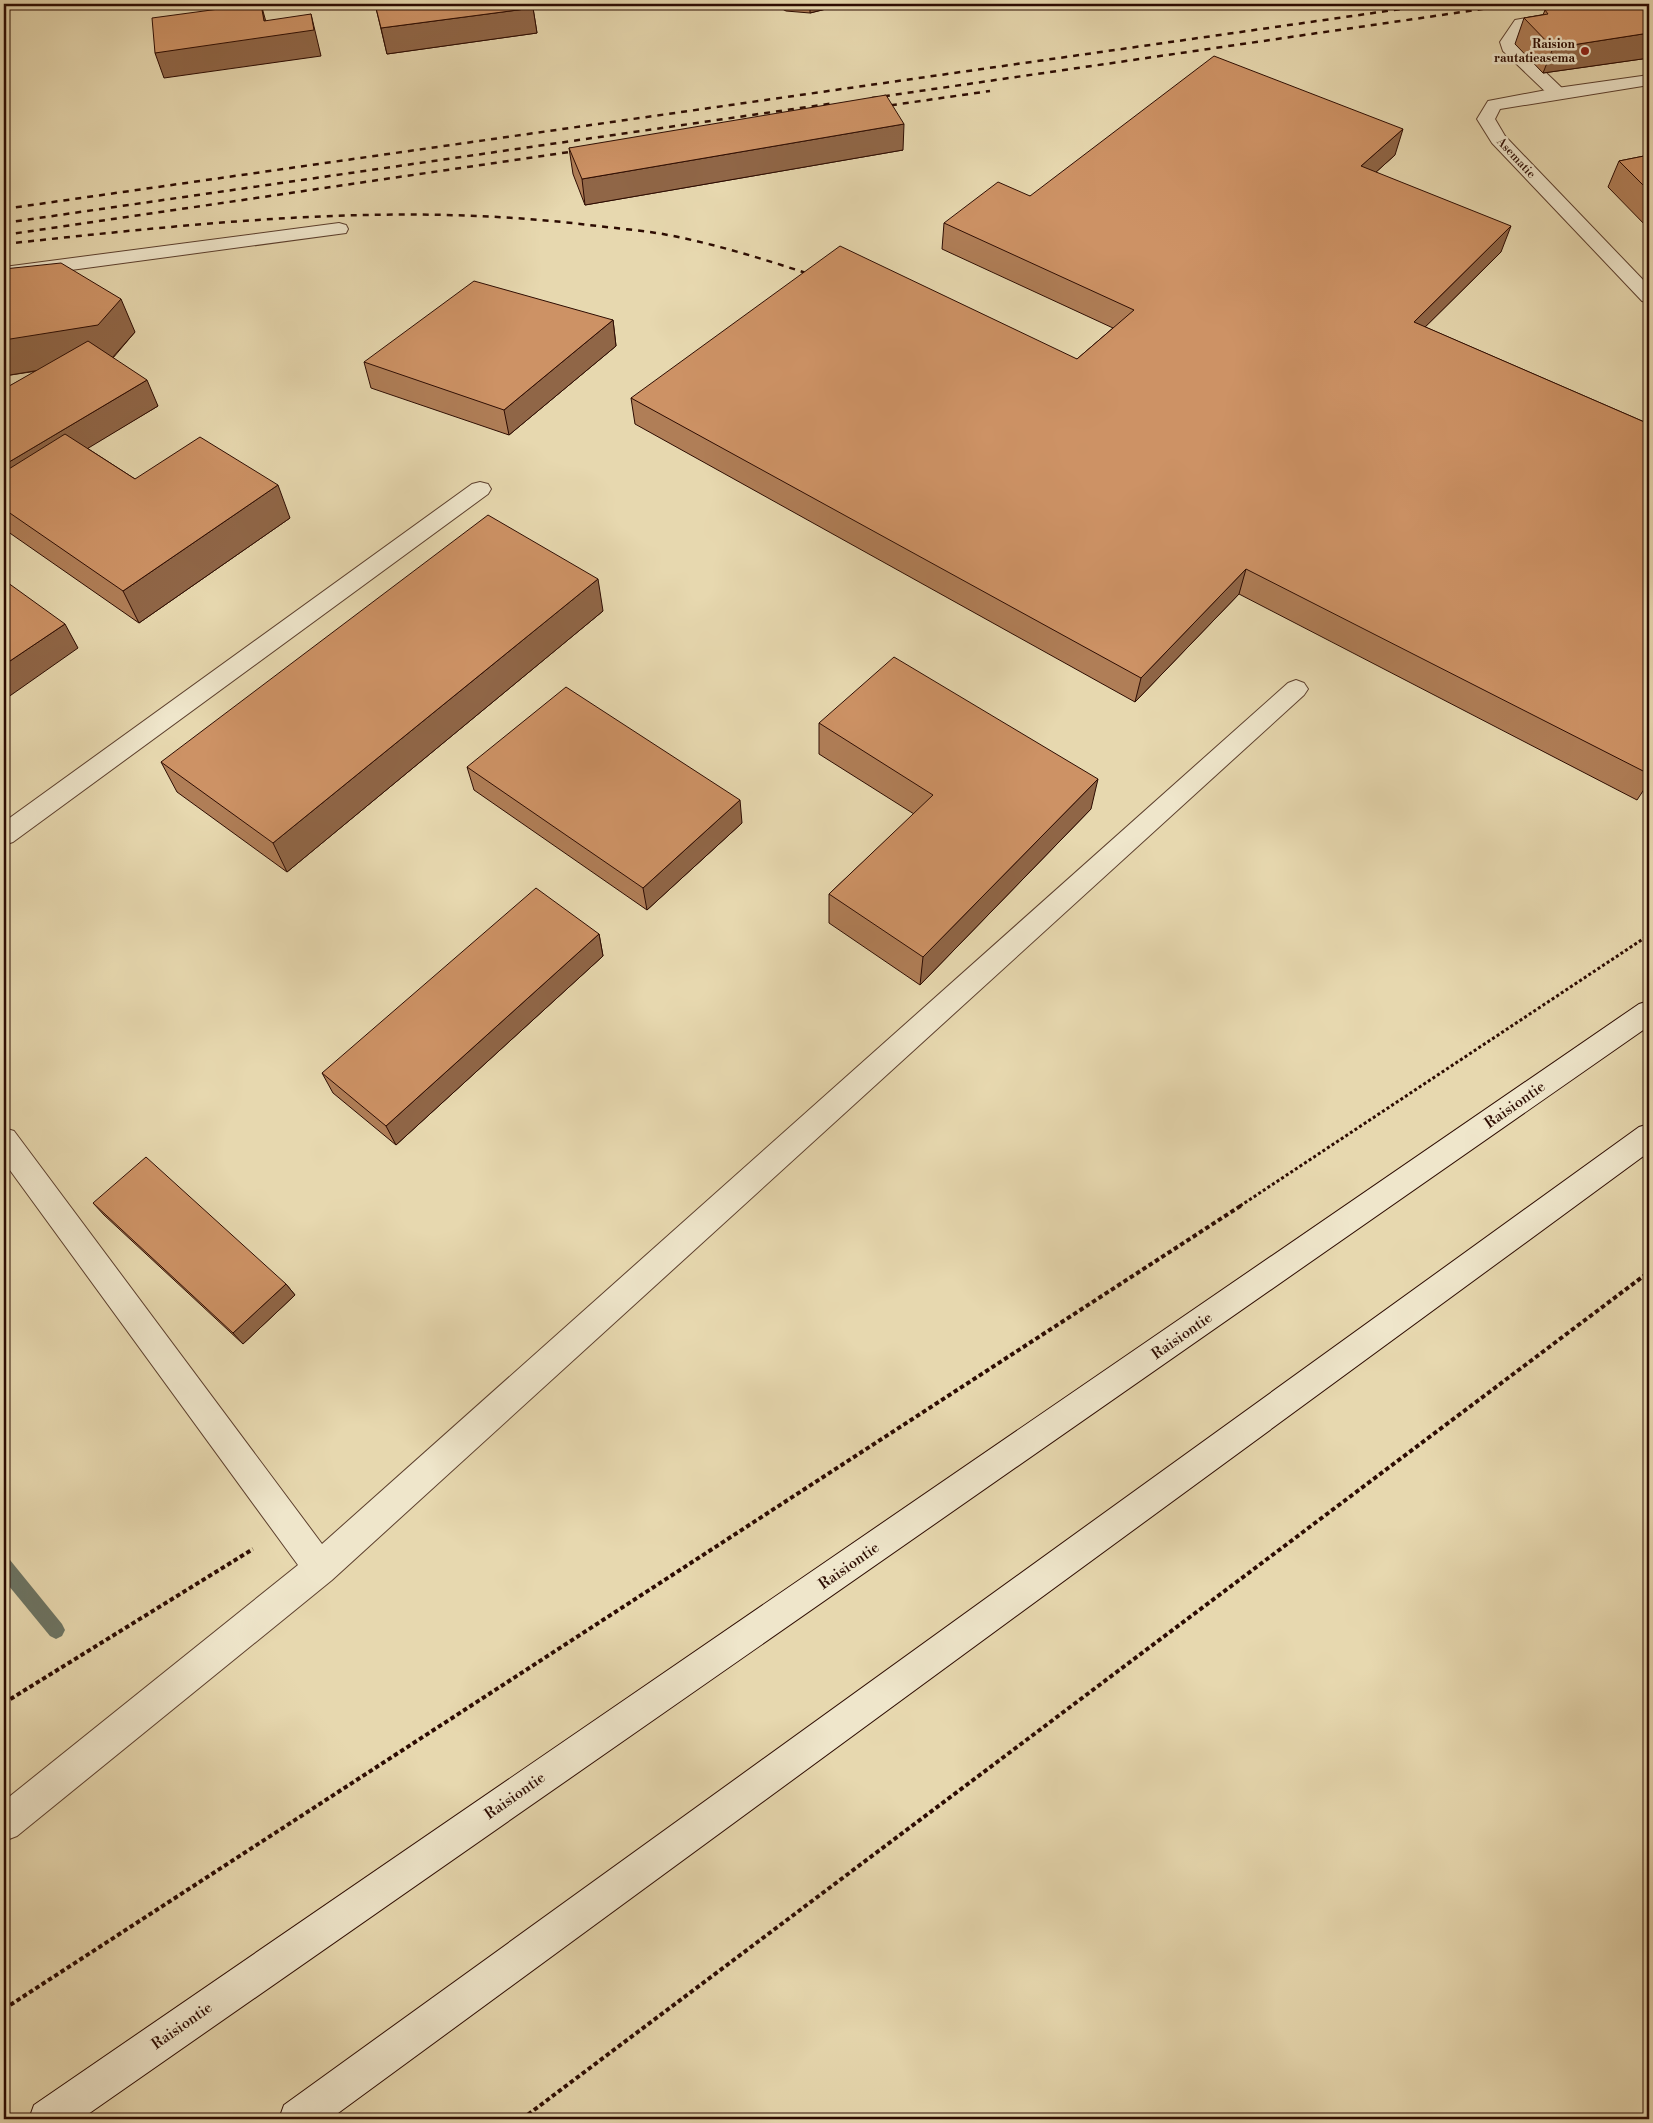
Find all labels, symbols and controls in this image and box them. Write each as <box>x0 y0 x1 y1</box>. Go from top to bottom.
place label: Raision rautatieasema <box>1494 37 1576 66</box>
marker: Raision rautatieasema <box>1579 45 1591 57</box>
street label: Asematie <box>1493 134 1539 182</box>
street label: Raisiontie <box>1481 1077 1549 1133</box>
street label: Raisiontie <box>1148 1308 1216 1364</box>
street label: Raisiontie <box>815 1538 883 1594</box>
street label: Raisiontie <box>481 1768 549 1824</box>
street label: Raisiontie <box>148 1998 216 2054</box>

